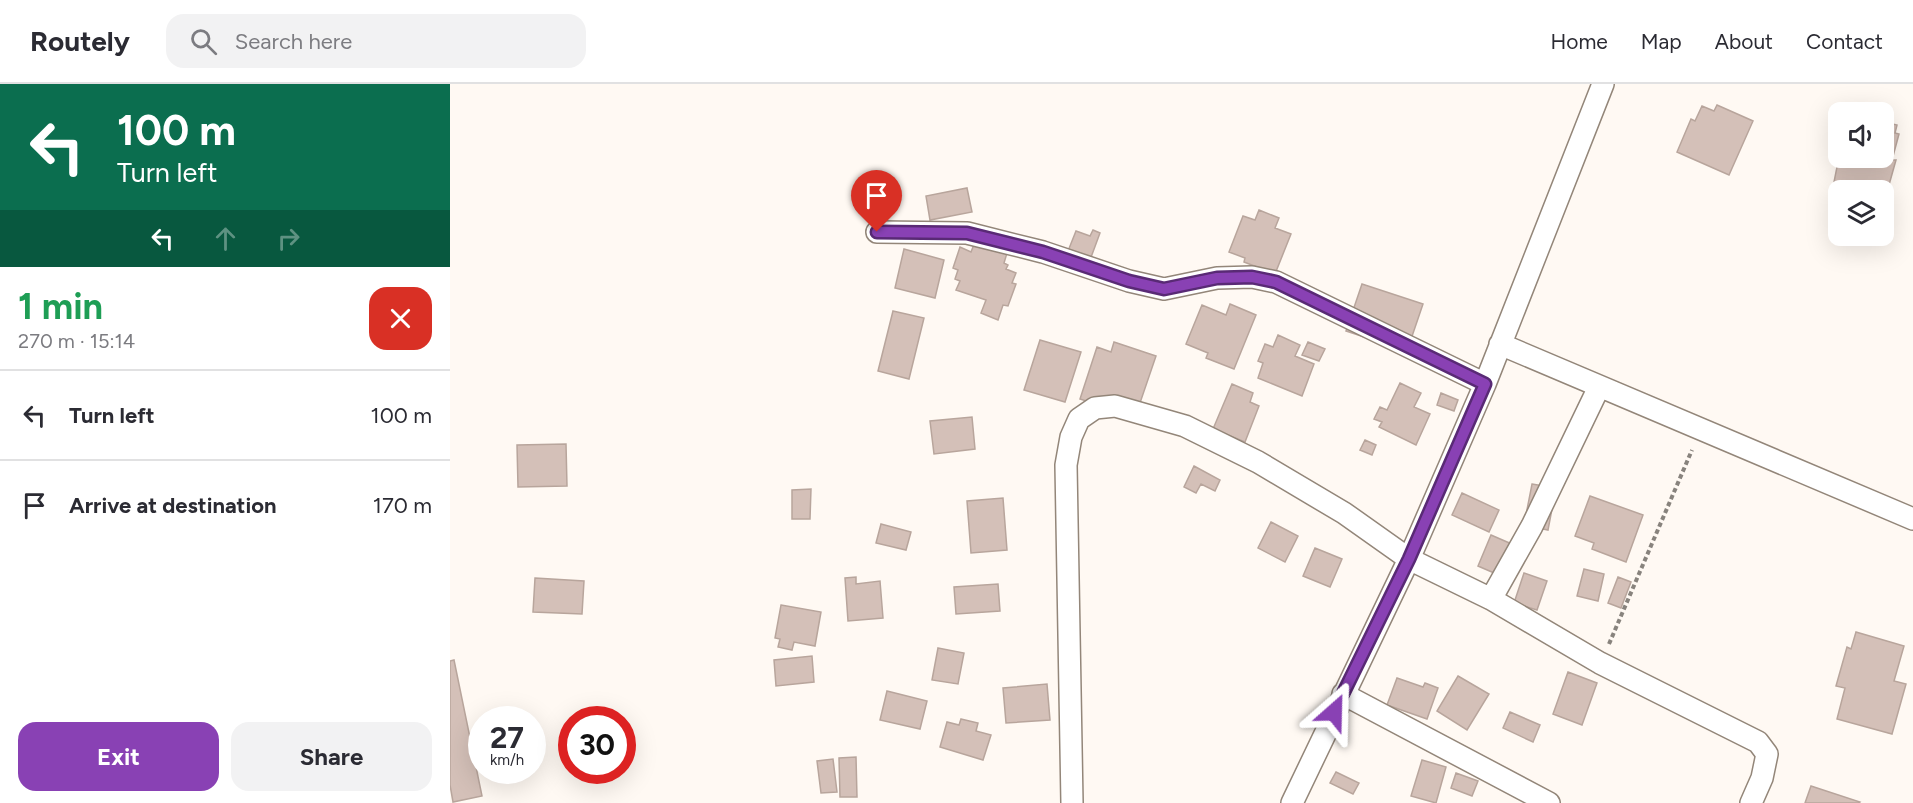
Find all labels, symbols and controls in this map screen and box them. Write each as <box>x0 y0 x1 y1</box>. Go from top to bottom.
search box <box>166 14 586 68</box>
text: Routely <box>30 24 130 58</box>
icon: search <box>187 25 220 58</box>
text: Search here <box>235 28 352 55</box>
text: Home <box>1551 29 1608 54</box>
text: Map <box>1641 29 1682 54</box>
text: About <box>1715 29 1773 54</box>
text: Contact <box>1806 29 1883 54</box>
map controls <box>1828 102 1894 246</box>
button: sound <box>1828 102 1894 168</box>
text: 100 m <box>117 105 236 156</box>
icon: left <box>18 108 96 186</box>
text: Turn left <box>117 156 217 189</box>
pin <box>851 170 902 232</box>
icon: arrive <box>860 179 893 212</box>
button: layers <box>1828 180 1894 246</box>
icon: left <box>146 222 179 255</box>
icon: ahead <box>209 222 242 255</box>
icon: right <box>272 222 305 255</box>
text: 1 min <box>18 285 103 328</box>
button: close <box>369 287 432 350</box>
text: 270 m · 15:14 <box>18 329 135 353</box>
icon: left <box>18 399 51 432</box>
text: Turn left <box>69 402 155 429</box>
text: 100 m <box>371 402 432 429</box>
icon: arrive <box>18 489 51 522</box>
text: Arrive at destination <box>69 492 277 519</box>
text: 170 m <box>373 492 432 519</box>
position arrow <box>1302 680 1366 744</box>
speed limit sign: 30 <box>558 706 636 784</box>
text: 27 <box>490 719 524 756</box>
button: Exit <box>18 722 219 791</box>
button: Share <box>231 722 432 791</box>
text: km/h <box>490 751 524 769</box>

